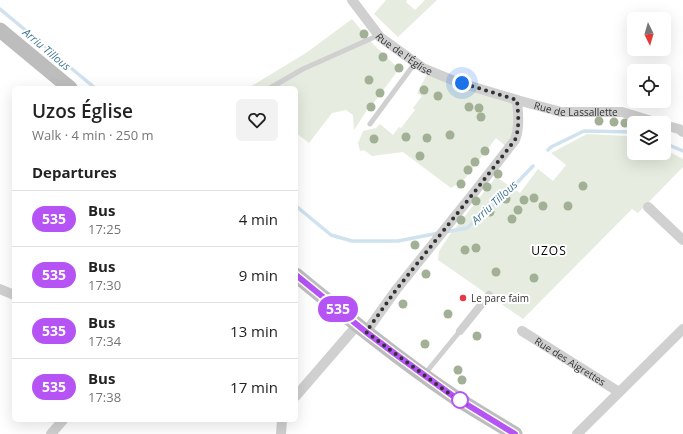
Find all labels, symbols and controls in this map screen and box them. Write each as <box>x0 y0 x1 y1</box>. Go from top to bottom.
north arrow <box>627 12 671 56</box>
map controls <box>627 12 671 160</box>
water label: Arriu Tillous <box>19 24 74 74</box>
street label: Rue de l'Église <box>372 30 435 78</box>
button: locate <box>627 64 671 108</box>
your location <box>452 73 472 93</box>
text: Uzos Église <box>32 98 133 124</box>
street label: Rue de Lassallette <box>533 98 618 119</box>
button: heart <box>236 99 278 141</box>
button: layers <box>627 116 671 160</box>
text: Walk · 4 min · 250 m <box>32 126 154 144</box>
text: Departures <box>32 162 117 182</box>
water label: Arriu Tillous <box>467 177 520 228</box>
text: Bus <box>88 200 115 220</box>
text: 535 <box>42 209 66 228</box>
text: 4 min <box>239 209 278 229</box>
text: 17:25 <box>88 220 121 238</box>
district label: UZOS <box>531 242 567 259</box>
text: Bus <box>88 256 115 276</box>
text: 535 <box>42 265 66 284</box>
text: 9 min <box>239 265 278 285</box>
text: 17:30 <box>88 276 121 294</box>
place label: Le pare faim <box>471 291 529 305</box>
marker: Le pare faim <box>458 293 468 303</box>
line badge: 535 <box>315 296 361 322</box>
text: 535 <box>326 299 350 318</box>
text: Bus <box>88 312 115 332</box>
text: 535 <box>42 321 66 340</box>
text: 13 min <box>230 321 278 341</box>
text: 17:34 <box>88 332 121 350</box>
street label: Rue des Aigrettes <box>532 334 609 389</box>
text: Bus <box>88 368 115 388</box>
text: 535 <box>42 377 66 396</box>
text: 17 min <box>230 377 278 397</box>
text: 17:38 <box>88 388 121 406</box>
unlabelled marker <box>451 391 469 409</box>

